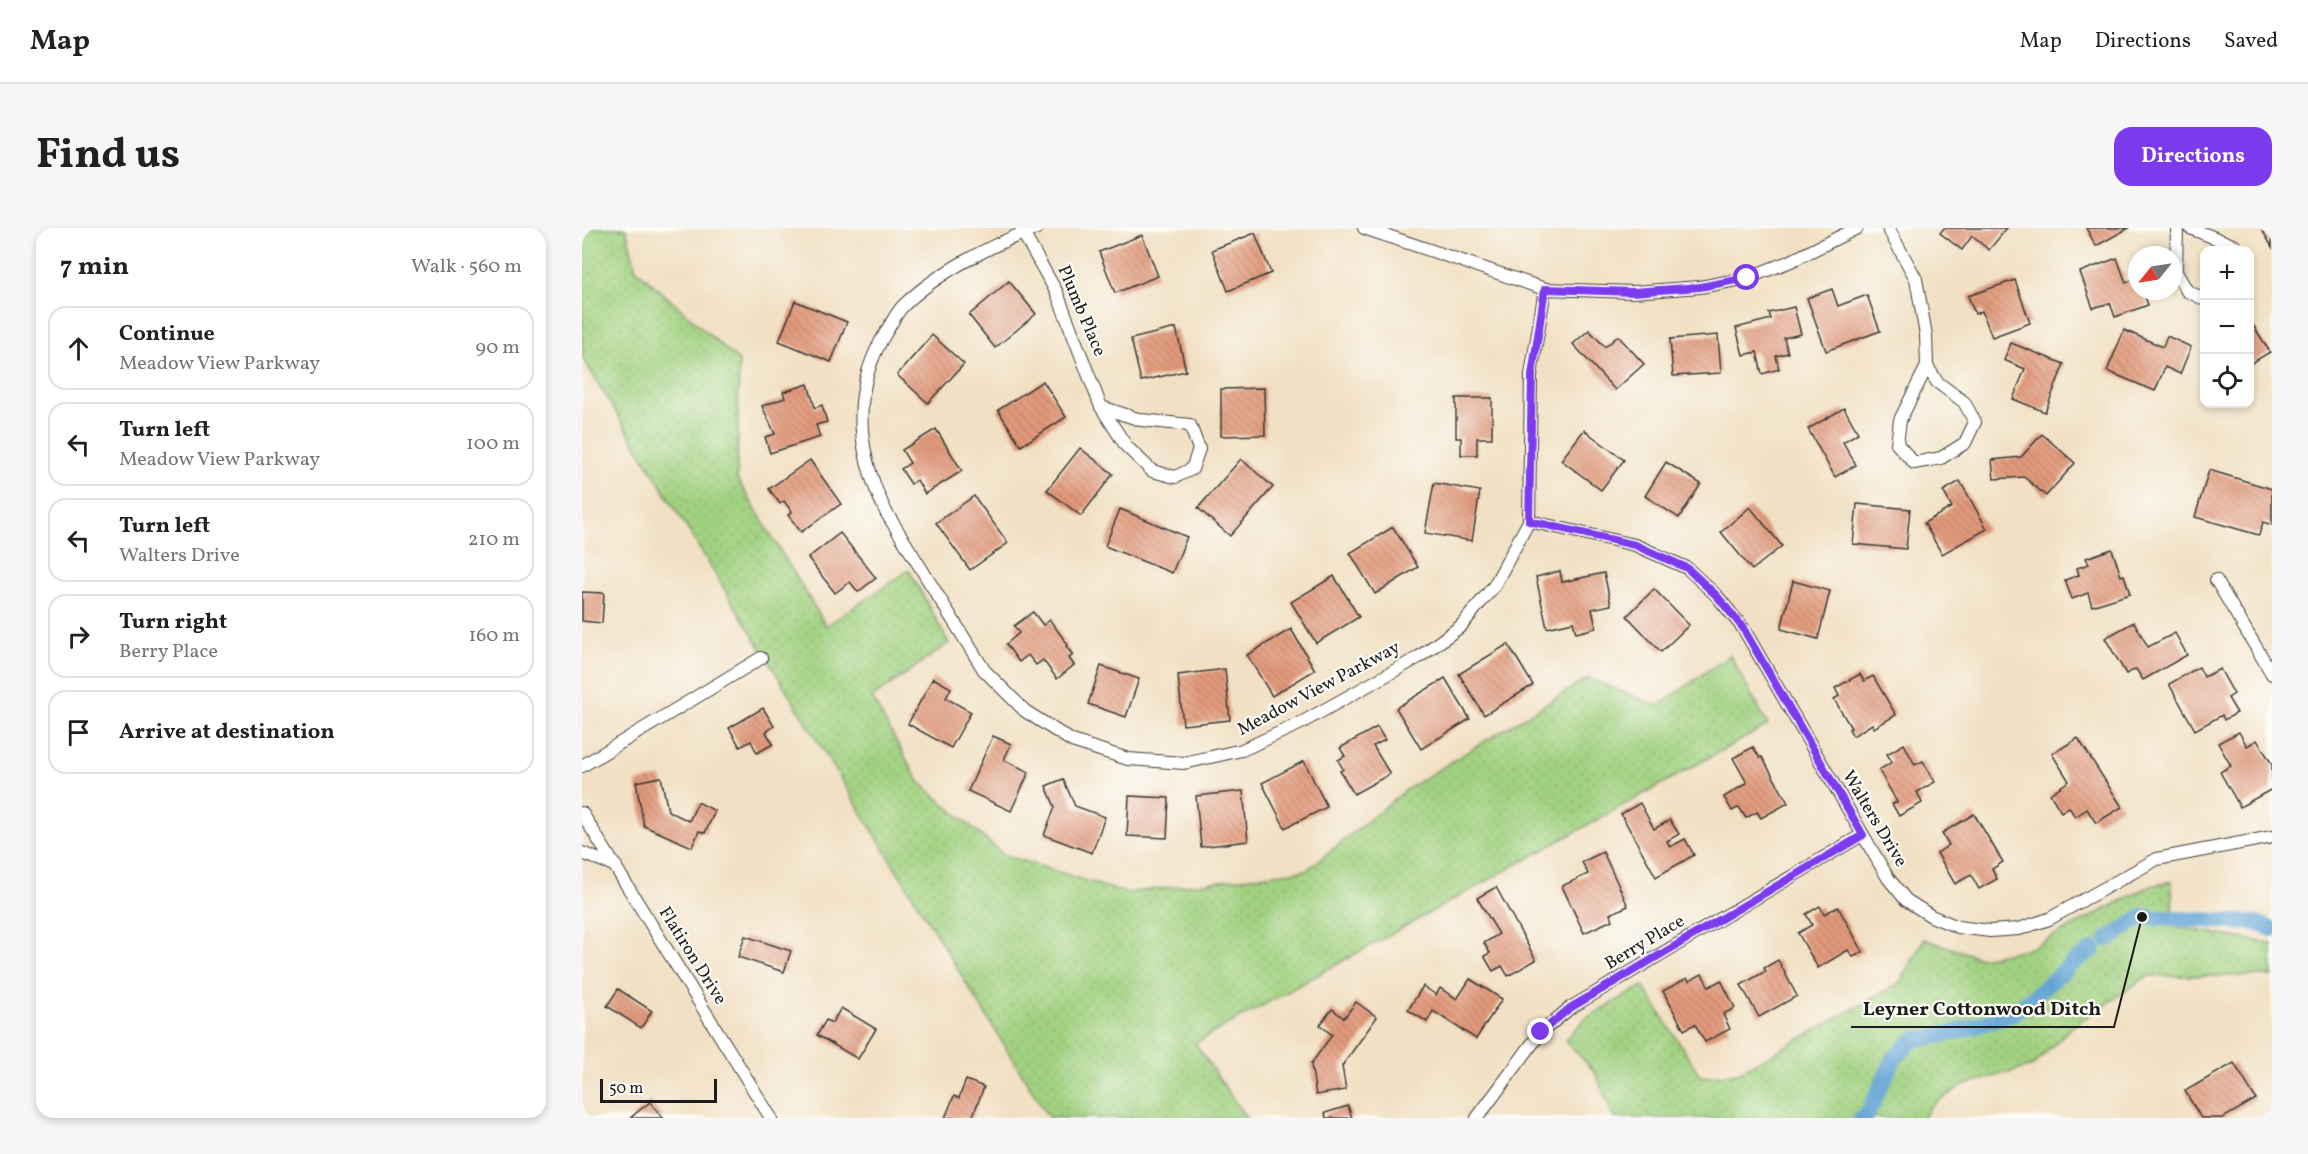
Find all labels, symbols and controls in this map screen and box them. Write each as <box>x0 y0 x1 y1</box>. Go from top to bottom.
text: Map <box>30 22 90 61</box>
text: Map <box>2020 27 2062 56</box>
text: Directions <box>2095 27 2191 56</box>
text: Saved <box>2224 27 2278 56</box>
text: Find us <box>36 127 180 186</box>
button: Directions <box>2114 127 2272 186</box>
north arrow <box>2128 246 2182 300</box>
map controls <box>2200 246 2254 408</box>
button: + <box>2200 246 2254 300</box>
text: 7 min <box>60 249 129 285</box>
text: Walk · 560 m <box>411 253 522 281</box>
street label: Plumb Place <box>1051 262 1111 360</box>
route start <box>1733 264 1759 290</box>
button: − <box>2200 300 2254 354</box>
text: Continue <box>119 319 215 350</box>
icon: ahead <box>62 332 95 365</box>
text: 90 m <box>476 334 520 362</box>
text: Meadow View Parkway <box>119 350 320 378</box>
button: locate <box>2200 354 2254 408</box>
text: Turn left <box>119 415 210 446</box>
icon: left <box>62 428 95 461</box>
text: 100 m <box>466 430 520 458</box>
text: Meadow View Parkway <box>119 446 320 474</box>
text: Turn left <box>119 511 210 542</box>
icon: left <box>62 524 95 557</box>
text: 210 m <box>468 526 520 554</box>
text: Walters Drive <box>119 542 240 570</box>
text: Turn right <box>119 607 227 638</box>
icon: right <box>62 620 95 653</box>
text: 160 m <box>468 622 520 650</box>
street label: Meadow View Parkway <box>1233 635 1405 743</box>
text: Berry Place <box>119 638 218 666</box>
icon: arrive <box>62 716 95 749</box>
text: Arrive at destination <box>119 717 335 748</box>
street label: Walters Drive <box>1835 766 1913 872</box>
street label: Flatiron Drive <box>652 902 732 1010</box>
street label: Berry Place <box>1600 909 1690 977</box>
callout: Leyner Cottonwood Ditch <box>1851 989 2114 1027</box>
text: Leyner Cottonwood Ditch <box>1863 996 2101 1024</box>
route end <box>1527 1018 1553 1044</box>
scale bar <box>600 1076 717 1104</box>
text: 50 m <box>609 1078 643 1100</box>

